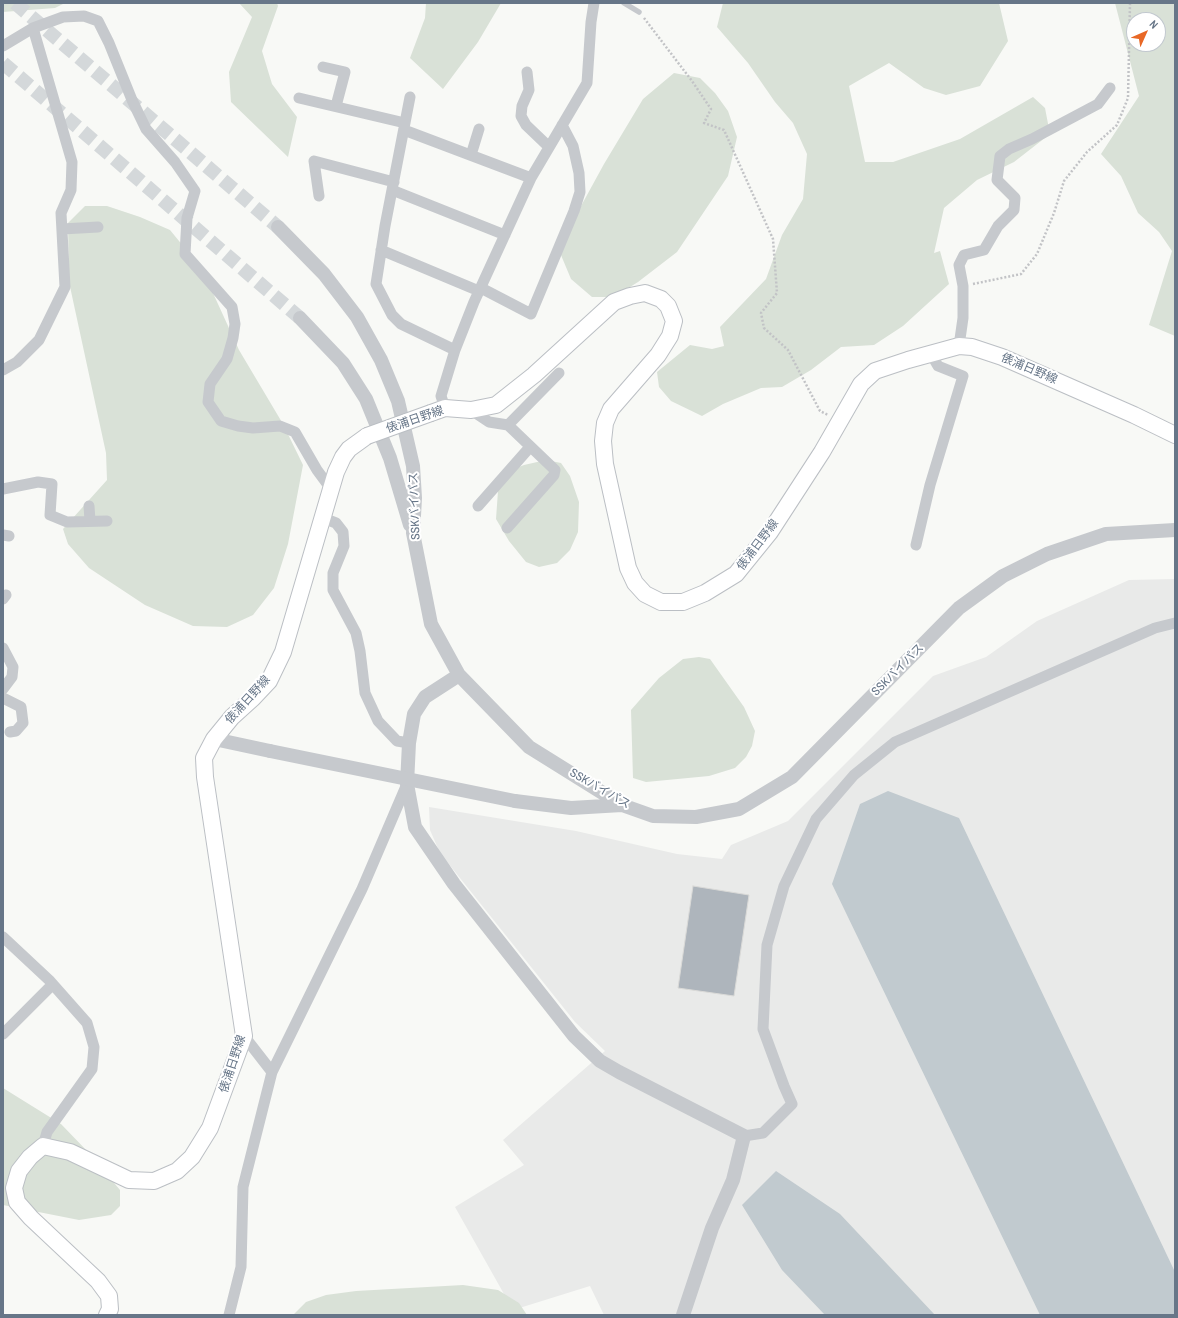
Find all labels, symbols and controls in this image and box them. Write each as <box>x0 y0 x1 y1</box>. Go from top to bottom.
north arrow <box>1126 12 1166 52</box>
text: N <box>1147 17 1161 31</box>
street label: 俵浦日野線 <box>999 351 1059 387</box>
street label: 俵浦日野線 <box>384 403 446 437</box>
street label: SSKバイパス <box>407 472 423 540</box>
street label: 俵浦日野線 <box>734 517 782 573</box>
street label: SSKバイパス <box>869 641 927 699</box>
street label: 俵浦日野線 <box>223 673 273 727</box>
street label: SSKバイパス <box>567 766 633 812</box>
street label: 俵浦日野線 <box>217 1033 249 1095</box>

